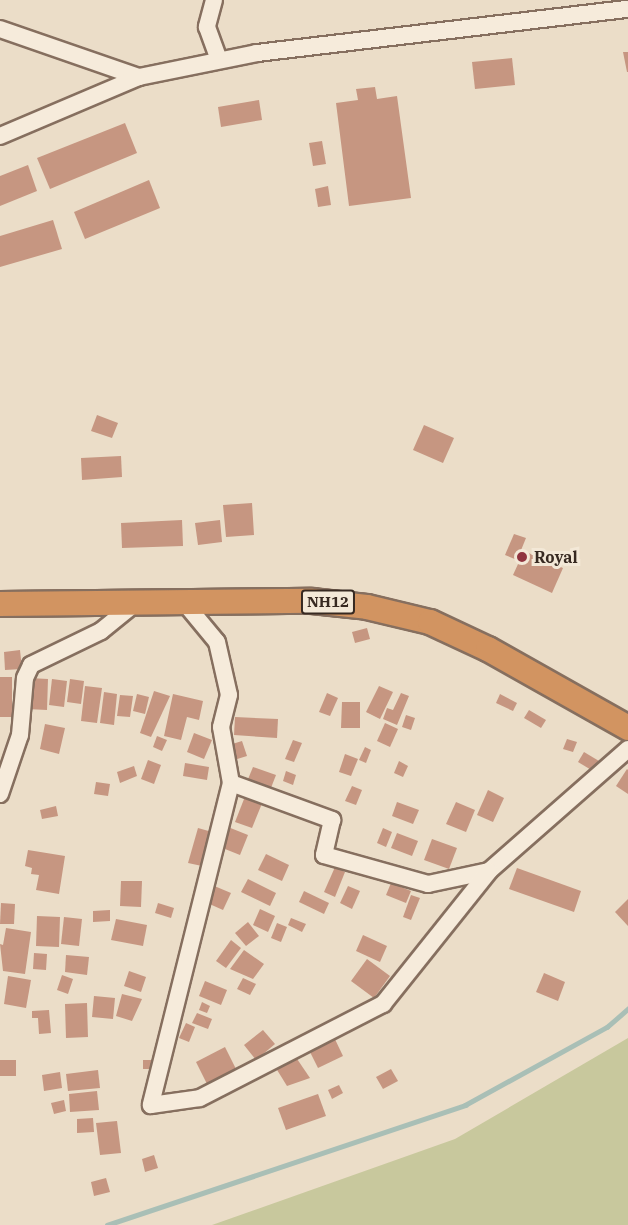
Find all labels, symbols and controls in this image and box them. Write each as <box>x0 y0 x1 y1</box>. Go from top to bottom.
place label: Royal <box>534 547 578 567</box>
marker: Royal <box>515 550 529 564</box>
road number: NH12 <box>300 590 356 614</box>

